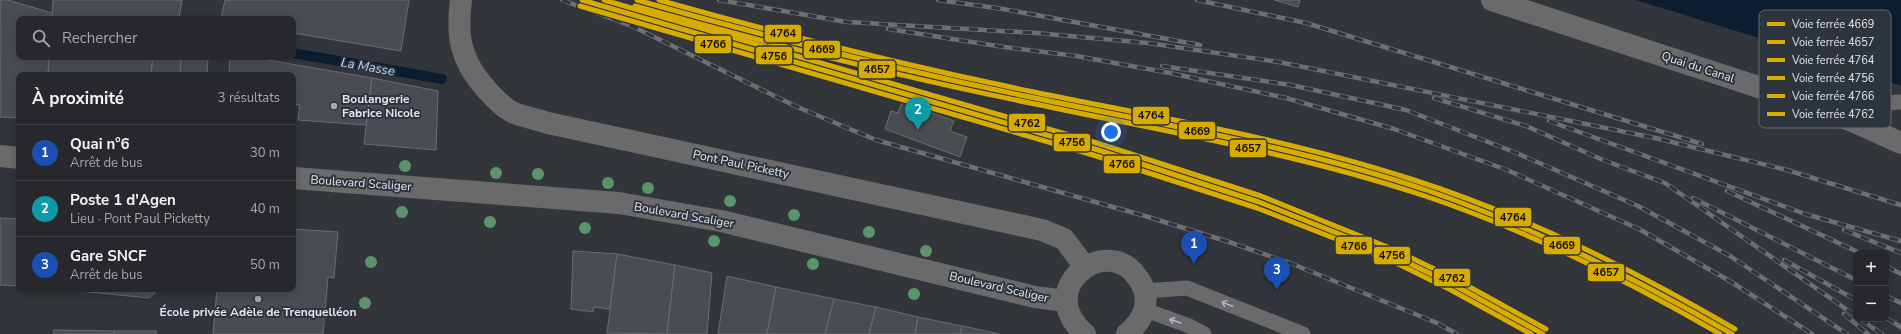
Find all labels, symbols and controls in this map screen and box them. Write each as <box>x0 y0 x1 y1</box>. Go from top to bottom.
legend <box>1759 10 1891 128</box>
search box <box>16 16 296 60</box>
text: Voie ferrée 4669 <box>1791 17 1874 32</box>
line badge: 4764 <box>764 24 802 43</box>
text: 4764 <box>770 26 797 41</box>
icon: search <box>30 27 52 49</box>
text: Rechercher <box>62 28 137 48</box>
line badge: 4766 <box>694 35 732 54</box>
text: Voie ferrée 4657 <box>1791 35 1874 50</box>
text: 4766 <box>700 37 727 52</box>
line badge: 4669 <box>803 40 841 59</box>
text: 4669 <box>809 42 836 57</box>
line badge: 4756 <box>755 46 793 65</box>
street label: Quai du Canal <box>1659 48 1737 86</box>
text: 4756 <box>761 49 788 64</box>
water label: La Masse <box>339 53 396 81</box>
text: Voie ferrée 4764 <box>1791 53 1875 68</box>
line badge: 4657 <box>858 60 896 79</box>
text: 4657 <box>864 62 890 77</box>
text: Voie ferrée 4756 <box>1791 71 1875 86</box>
text: À proximité <box>32 87 124 110</box>
text: 3 résultats <box>218 89 280 107</box>
text: Voie ferrée 4766 <box>1791 89 1875 104</box>
place label: Boulangerie Fabrice Nicole <box>342 91 421 121</box>
pin: 2 <box>905 97 931 130</box>
marker: Boulangerie Fabrice Nicole <box>329 101 339 111</box>
line badge: 4764 <box>1132 106 1170 125</box>
text: Voie ferrée 4762 <box>1791 107 1874 122</box>
text: 4764 <box>1138 108 1165 123</box>
line badge: 4762 <box>1008 113 1046 132</box>
text: 4762 <box>1014 116 1041 131</box>
line badge: 4669 <box>1178 121 1216 140</box>
your location <box>1101 122 1121 142</box>
text: 4669 <box>1184 124 1211 139</box>
line badge: 4756 <box>1053 133 1091 152</box>
text: Quai n°6 <box>70 134 130 154</box>
text: 4756 <box>1059 135 1086 150</box>
line badge: 4657 <box>1229 139 1267 158</box>
text: 4657 <box>1235 141 1261 156</box>
text: 1 <box>41 144 49 162</box>
text: 30 m <box>250 144 280 162</box>
street label: Pont Paul Picketty <box>692 146 791 182</box>
text: Arrêt de bus <box>70 154 142 172</box>
line badge: 4766 <box>1103 155 1141 174</box>
text: 4766 <box>1109 157 1136 172</box>
street label: Boulevard Scaliger <box>310 171 413 195</box>
text: Poste 1 d'Agen <box>70 190 176 210</box>
street label: Boulevard Scaliger <box>633 198 736 232</box>
text: 2 <box>41 200 49 218</box>
text: 40 m <box>250 200 280 218</box>
line badge: 4764 <box>1494 207 1532 227</box>
text: Lieu · Pont Paul Picketty <box>70 210 210 228</box>
text: 4764 <box>1500 210 1527 225</box>
pin: 1 <box>1181 231 1207 264</box>
line badge: 4766 <box>1335 236 1373 255</box>
line badge: 4669 <box>1543 236 1581 255</box>
text: 4669 <box>1549 238 1576 253</box>
text: 4766 <box>1341 239 1368 254</box>
text: Gare SNCF <box>70 246 147 266</box>
line badge: 4756 <box>1373 246 1411 265</box>
text: 4756 <box>1379 248 1406 263</box>
map controls <box>1853 250 1889 322</box>
button: + <box>1853 250 1889 286</box>
text: 3 <box>41 256 49 274</box>
text: 50 m <box>250 256 280 274</box>
pin: 3 <box>1264 257 1290 290</box>
line badge: 4657 <box>1587 263 1625 282</box>
text: 4657 <box>1593 265 1619 280</box>
text: Arrêt de bus <box>70 266 142 284</box>
street label: Boulevard Scaliger <box>948 268 1051 306</box>
line badge: 4762 <box>1433 268 1471 287</box>
text: 4762 <box>1439 271 1466 286</box>
button: − <box>1853 286 1889 322</box>
marker: École privée Adèle de Trenquelléon <box>253 294 263 304</box>
one-way arrow <box>1222 299 1234 307</box>
place label: École privée Adèle de Trenquelléon <box>160 304 356 320</box>
one-way arrow <box>1169 316 1181 324</box>

